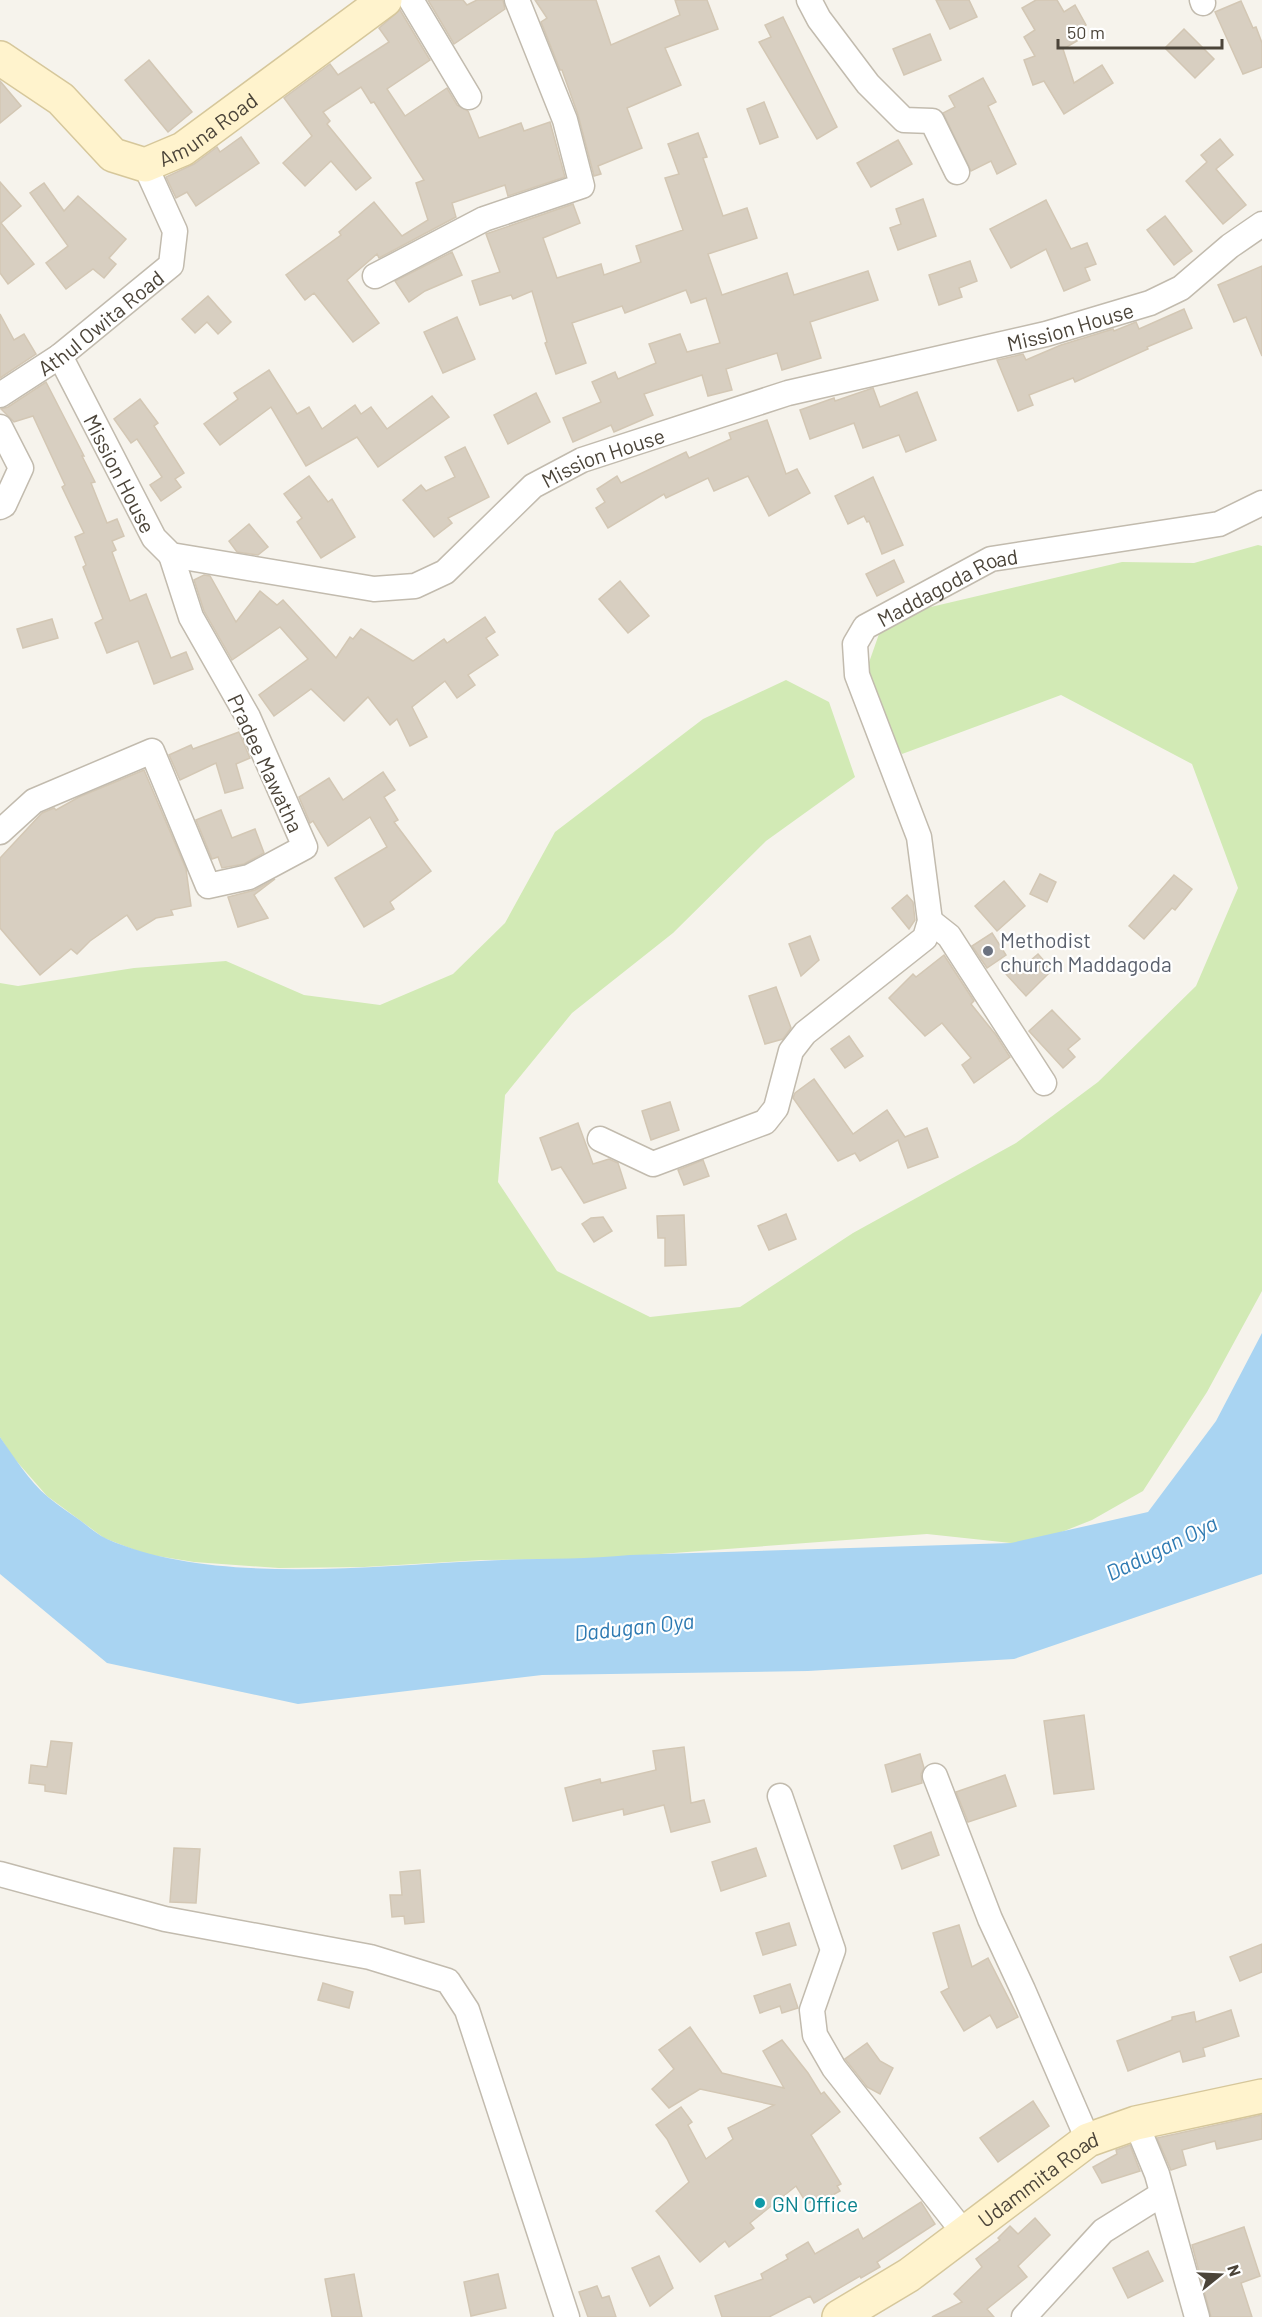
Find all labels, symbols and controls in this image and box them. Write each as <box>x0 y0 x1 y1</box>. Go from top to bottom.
scale bar <box>1058 12 1222 50</box>
text: 50 m <box>1067 21 1105 43</box>
street label: Amuna Road <box>154 86 262 171</box>
street label: Athul Owita Road <box>32 264 168 380</box>
street label: Mission House <box>1004 296 1136 355</box>
street label: Mission House <box>80 410 162 537</box>
street label: Mission House <box>537 422 667 492</box>
street label: Maddagoda Road <box>872 543 1019 631</box>
street label: Pradee Mawatha <box>223 690 309 836</box>
place label: Methodist church Maddagoda <box>1000 927 1172 976</box>
marker: Methodist church Maddagoda <box>981 944 995 958</box>
water label: Dadugan Oya <box>1101 1509 1221 1585</box>
water label: Dadugan Oya <box>573 1607 695 1645</box>
street label: Udammita Road <box>972 2125 1101 2231</box>
place label: GN Office <box>772 2191 858 2216</box>
marker: GN Office <box>753 2196 767 2210</box>
north arrow <box>1190 2245 1250 2305</box>
text: N <box>1224 2262 1245 2278</box>

